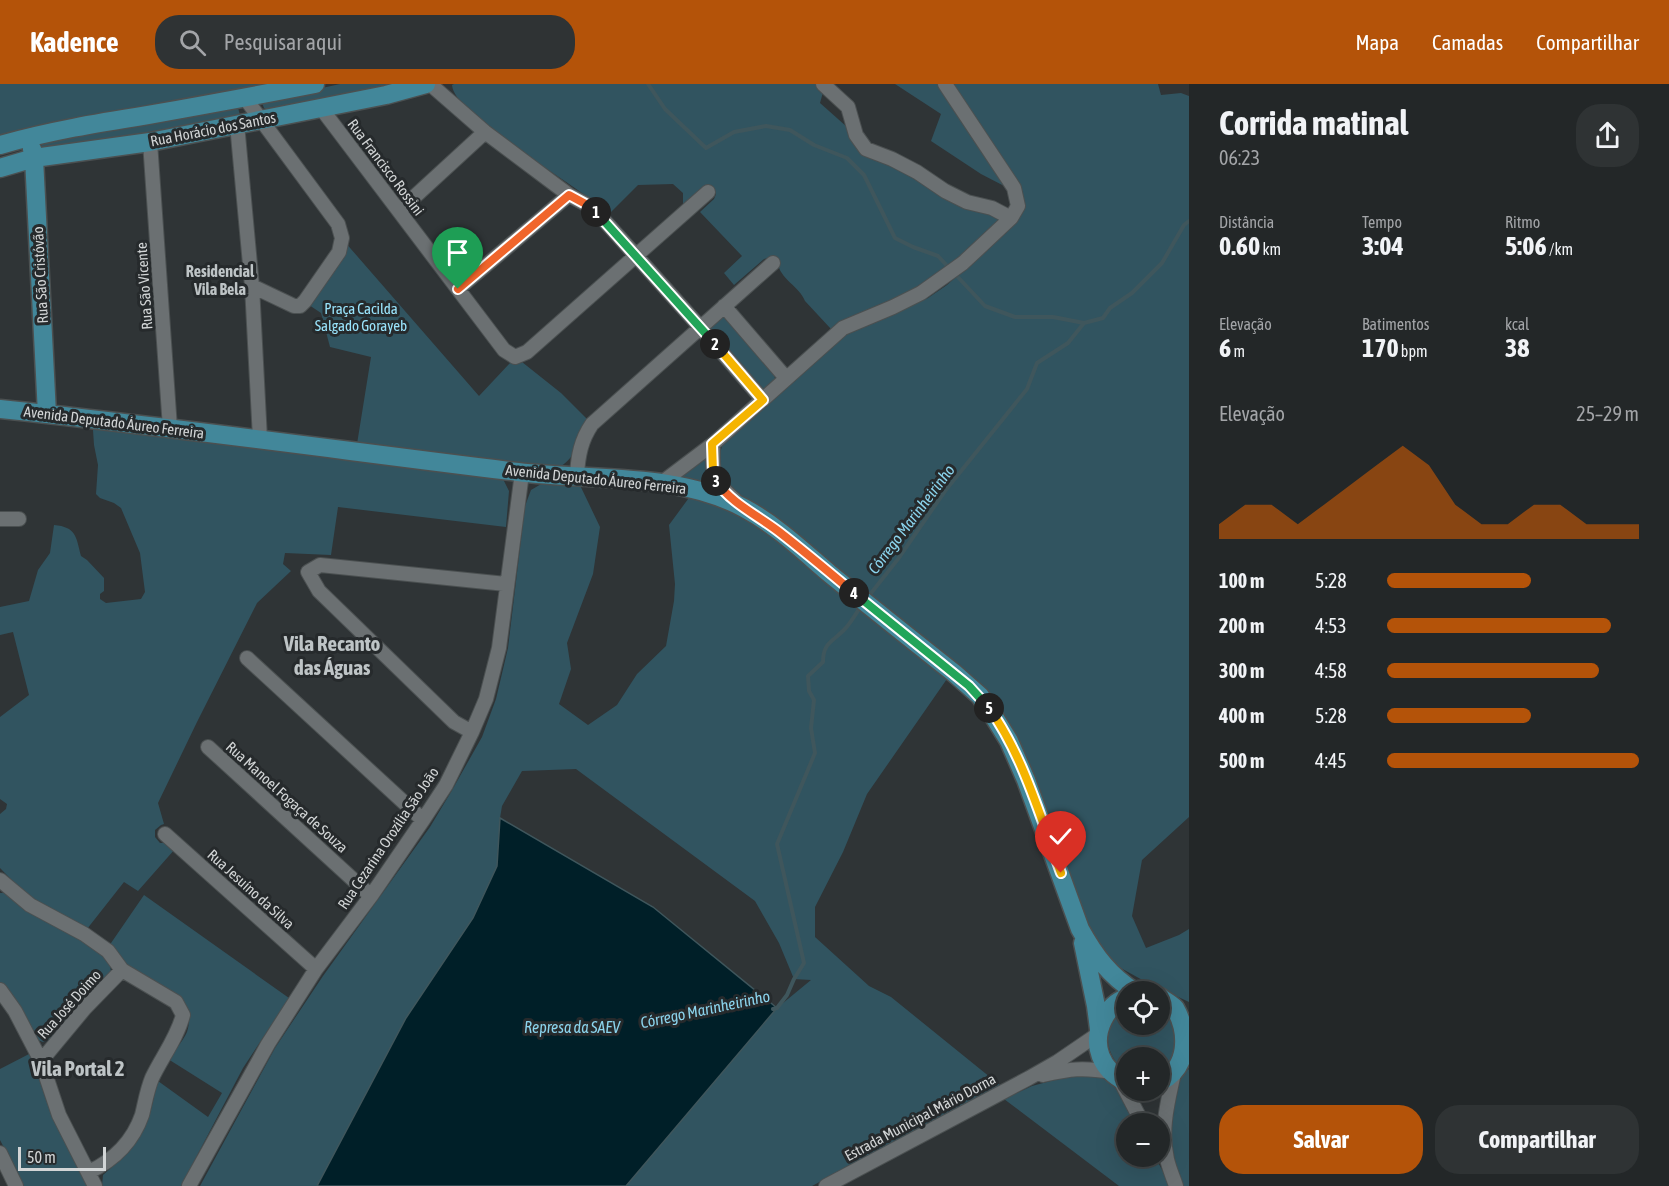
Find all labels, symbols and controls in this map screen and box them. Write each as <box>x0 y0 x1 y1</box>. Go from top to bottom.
search box <box>155 15 575 69</box>
text: Kadence <box>30 26 119 58</box>
icon: search <box>176 26 209 59</box>
text: Pesquisar aqui <box>224 29 342 55</box>
text: Mapa <box>1355 30 1399 54</box>
text: Camadas <box>1432 30 1503 54</box>
text: Compartilhar <box>1536 30 1639 54</box>
text: Corrida matinal <box>1219 104 1408 142</box>
button: share <box>1576 104 1639 167</box>
street label: Rua Horácio dos Santos <box>149 109 277 149</box>
street label: Rua Francisco Rossini <box>344 115 428 219</box>
text: 06:23 <box>1219 146 1260 169</box>
pin: 1 <box>581 197 611 227</box>
text: 1 <box>592 203 600 221</box>
text: Distância <box>1219 213 1274 231</box>
text: Tempo <box>1362 213 1402 231</box>
text: Ritmo <box>1505 213 1540 231</box>
street label: Rua São Cristóvão <box>29 226 51 324</box>
pin <box>432 227 483 289</box>
text: 0.60 <box>1219 231 1260 261</box>
text: 3:04 <box>1362 231 1404 261</box>
text: 5:06 <box>1505 231 1547 261</box>
icon: arrive <box>441 236 474 269</box>
text: km <box>1260 240 1281 258</box>
text: /km <box>1547 240 1573 258</box>
street label: Rua São Vicente <box>132 242 156 330</box>
district label: Residencial Vila Bela <box>186 262 255 298</box>
park label: Praça Cacilda Salgado Gorayeb <box>315 300 407 334</box>
text: Elevação <box>1219 315 1272 333</box>
text: Batimentos <box>1362 315 1429 333</box>
text: kcal <box>1505 315 1529 333</box>
pin: 2 <box>700 329 730 359</box>
text: 6 <box>1219 333 1231 363</box>
text: 170 <box>1362 333 1399 363</box>
text: 38 <box>1505 333 1529 363</box>
text: 2 <box>711 335 719 353</box>
text: m <box>1231 342 1245 360</box>
text: bpm <box>1399 342 1428 360</box>
street label: Avenida Deputado Áureo Ferreira <box>23 402 205 442</box>
text: Elevação <box>1219 402 1285 425</box>
text: 25–29 m <box>1576 402 1639 425</box>
street label: Avenida Deputado Áureo Ferreira <box>505 461 687 497</box>
water label: Córrego Marinheirinho <box>864 461 959 578</box>
pin: 3 <box>701 466 731 496</box>
text: 3 <box>712 472 720 490</box>
text: 100 m <box>1219 569 1264 592</box>
text: 5:28 <box>1315 569 1347 592</box>
pin: 4 <box>839 578 869 608</box>
text: 4 <box>850 584 858 602</box>
text: 200 m <box>1219 614 1264 637</box>
text: 4:53 <box>1315 614 1347 637</box>
district label: Vila Recanto das Águas <box>283 631 380 679</box>
text: 300 m <box>1219 659 1264 682</box>
text: 4:58 <box>1315 659 1347 682</box>
pin: 5 <box>974 693 1004 723</box>
text: 5 <box>985 699 993 717</box>
text: 400 m <box>1219 704 1264 727</box>
text: 5:28 <box>1315 704 1347 727</box>
street label: Rua Manoel Fogaça de Souza <box>223 738 351 856</box>
text: 500 m <box>1219 749 1264 772</box>
text: 4:45 <box>1315 749 1347 772</box>
street label: Rua Cezarina Orozília São João <box>334 764 442 912</box>
pin <box>1035 811 1086 873</box>
icon: check <box>1044 820 1077 853</box>
street label: Rua Jesuíno da Silva <box>204 846 298 932</box>
street label: Rua José Doimo <box>34 966 104 1042</box>
map controls <box>1116 981 1170 1167</box>
button: locate <box>1116 981 1170 1035</box>
water label: Córrego Marinheirinho <box>639 986 772 1033</box>
water label: Represa da SAEV <box>524 1018 621 1037</box>
button: + <box>1116 1047 1170 1101</box>
district label: Vila Portal 2 <box>30 1056 125 1080</box>
street label: Estrada Municipal Mário Dorna <box>842 1070 998 1164</box>
button: Salvar <box>1219 1105 1423 1174</box>
button: Compartilhar <box>1435 1105 1639 1174</box>
button: − <box>1116 1113 1170 1167</box>
scale bar <box>18 1144 106 1172</box>
text: 50 m <box>27 1148 56 1166</box>

